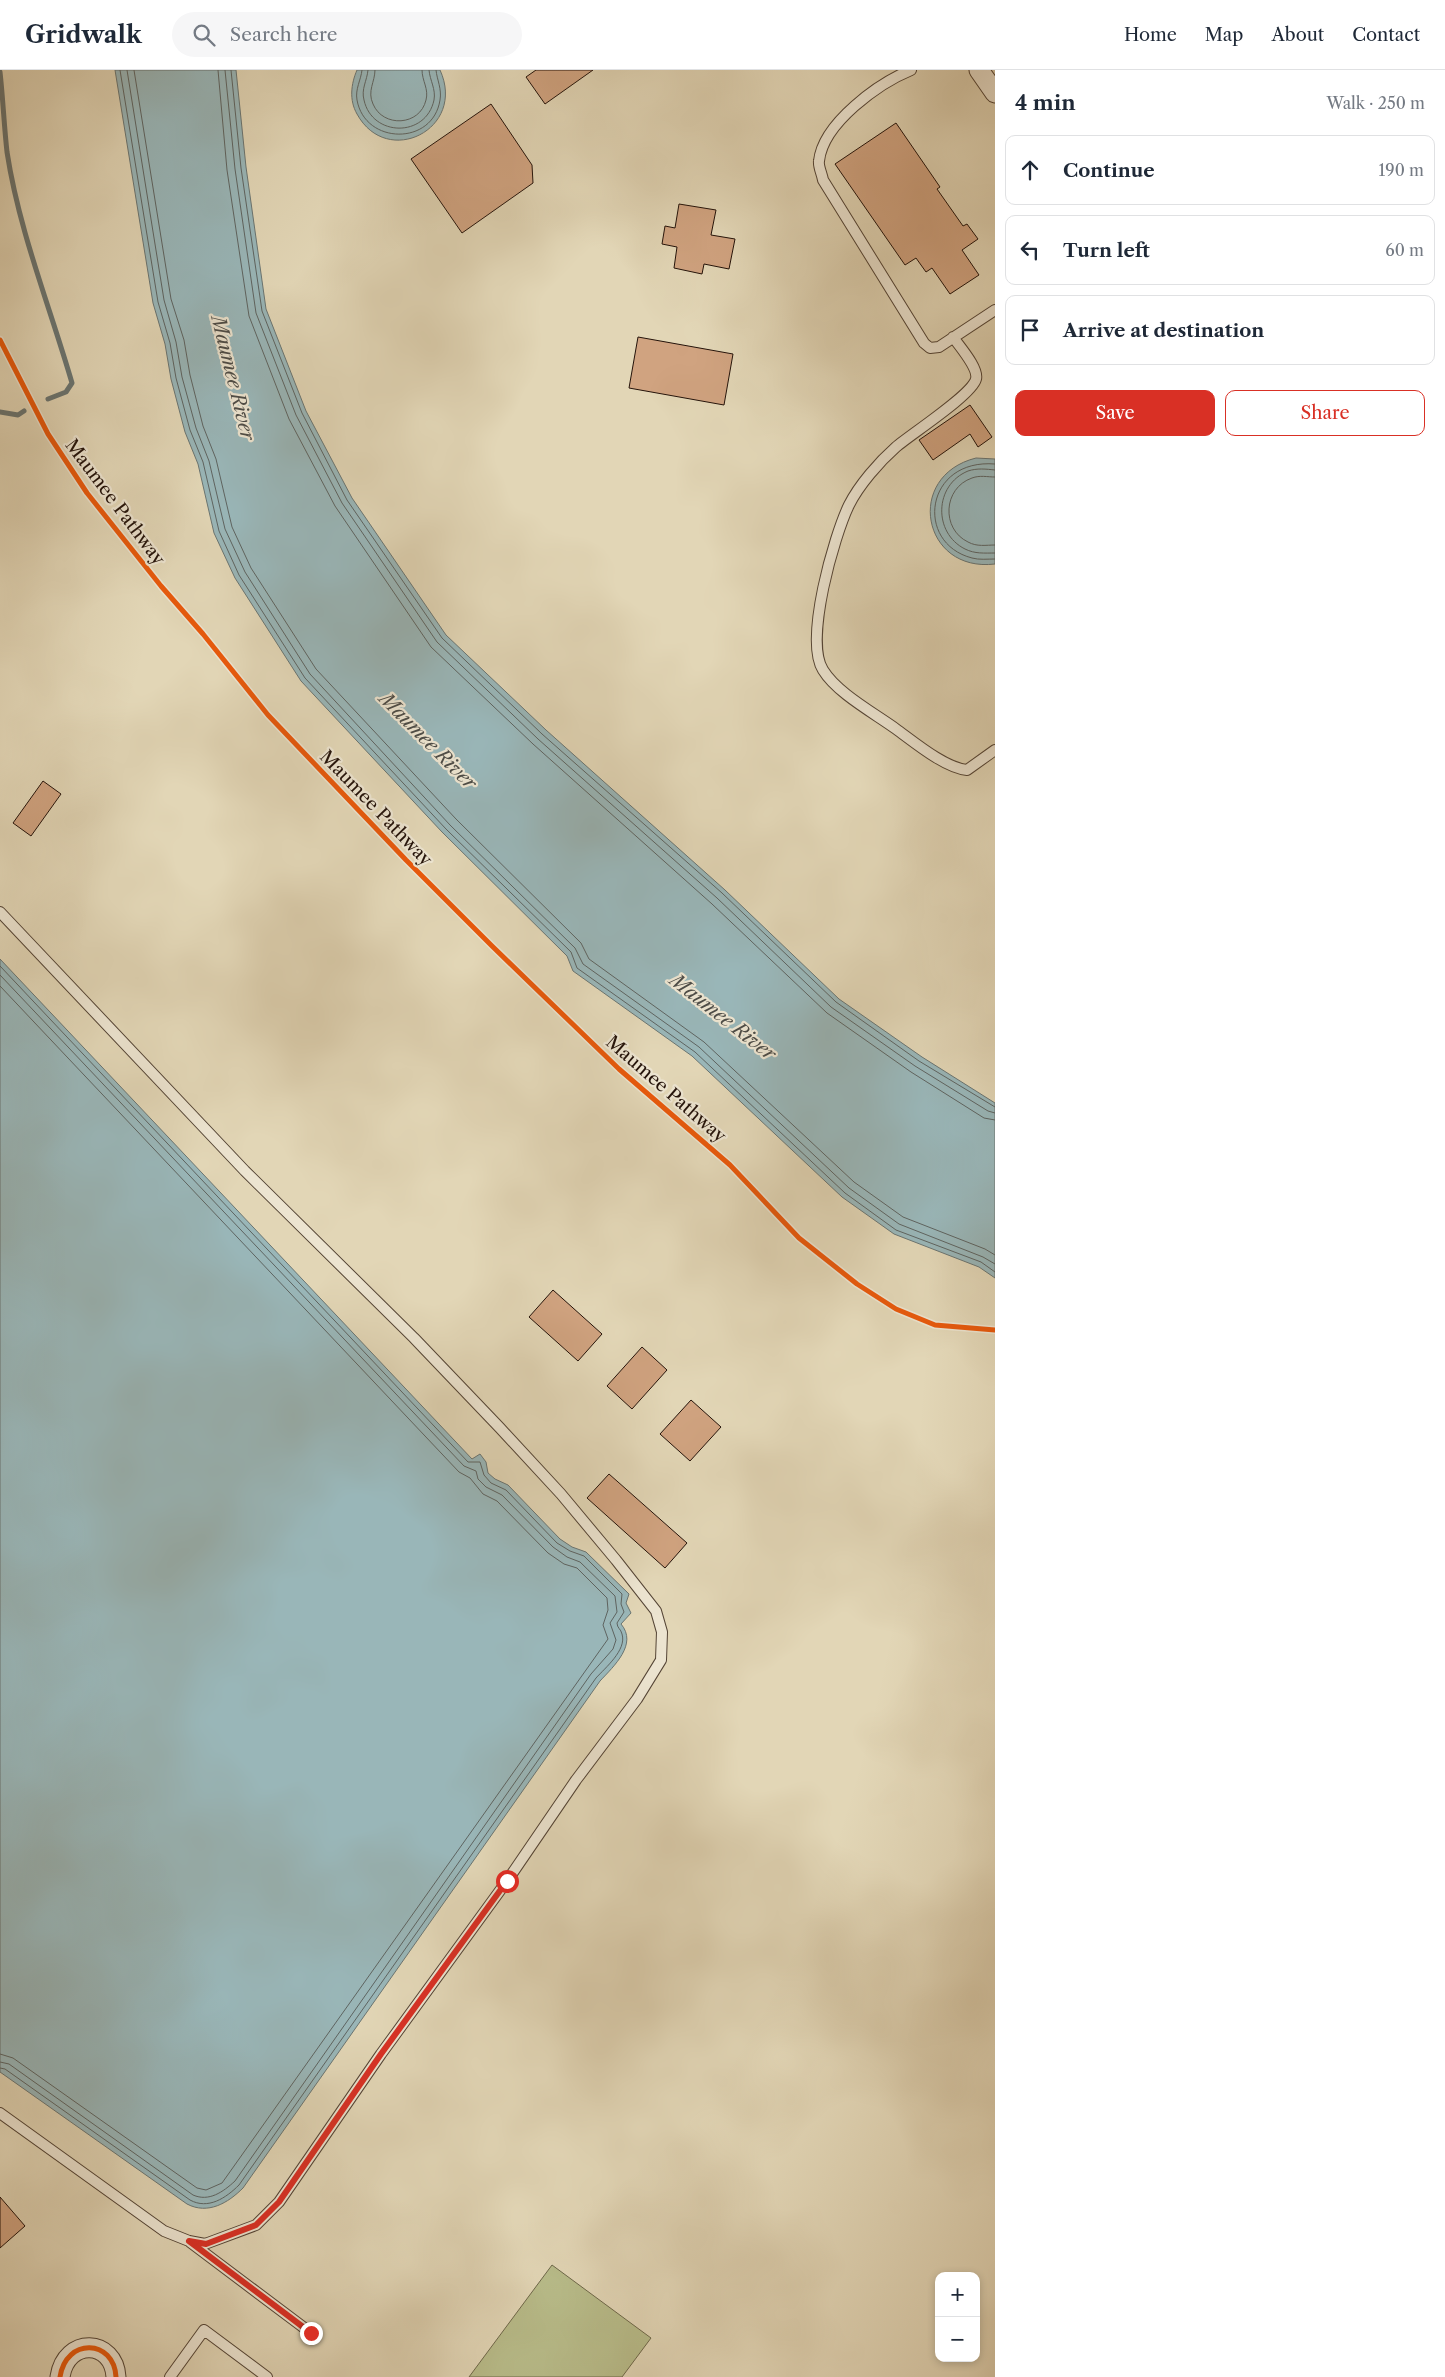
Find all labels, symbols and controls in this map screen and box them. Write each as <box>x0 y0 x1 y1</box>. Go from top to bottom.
search box <box>172 12 522 57</box>
text: Gridwalk <box>25 20 142 49</box>
icon: search <box>190 21 218 49</box>
text: Search here <box>230 23 338 46</box>
text: Home <box>1124 24 1177 46</box>
text: Map <box>1205 24 1243 46</box>
text: About <box>1271 24 1324 46</box>
text: Contact <box>1352 24 1420 46</box>
text: 4 min <box>1015 90 1076 115</box>
text: Walk · 250 m <box>1327 93 1425 113</box>
icon: ahead <box>1016 156 1044 184</box>
text: Continue <box>1063 159 1155 182</box>
text: 190 m <box>1379 160 1424 180</box>
icon: left <box>1016 236 1044 264</box>
text: Turn left <box>1063 239 1150 262</box>
text: 60 m <box>1385 240 1424 260</box>
water label: Maumee River <box>206 311 260 444</box>
icon: arrive <box>1016 316 1044 344</box>
text: Arrive at destination <box>1063 319 1264 342</box>
button: Save <box>1015 390 1215 436</box>
button: Share <box>1225 390 1425 436</box>
street label: Maumee Pathway <box>60 435 170 570</box>
water label: Maumee River <box>373 686 482 795</box>
street label: Maumee Pathway <box>315 746 437 871</box>
water label: Maumee River <box>664 967 781 1066</box>
street label: Maumee Pathway <box>601 1031 731 1148</box>
route start <box>496 1870 519 1893</box>
map controls <box>935 2272 980 2362</box>
button: + <box>935 2272 980 2317</box>
button: − <box>935 2317 980 2362</box>
route end <box>300 2322 323 2345</box>

